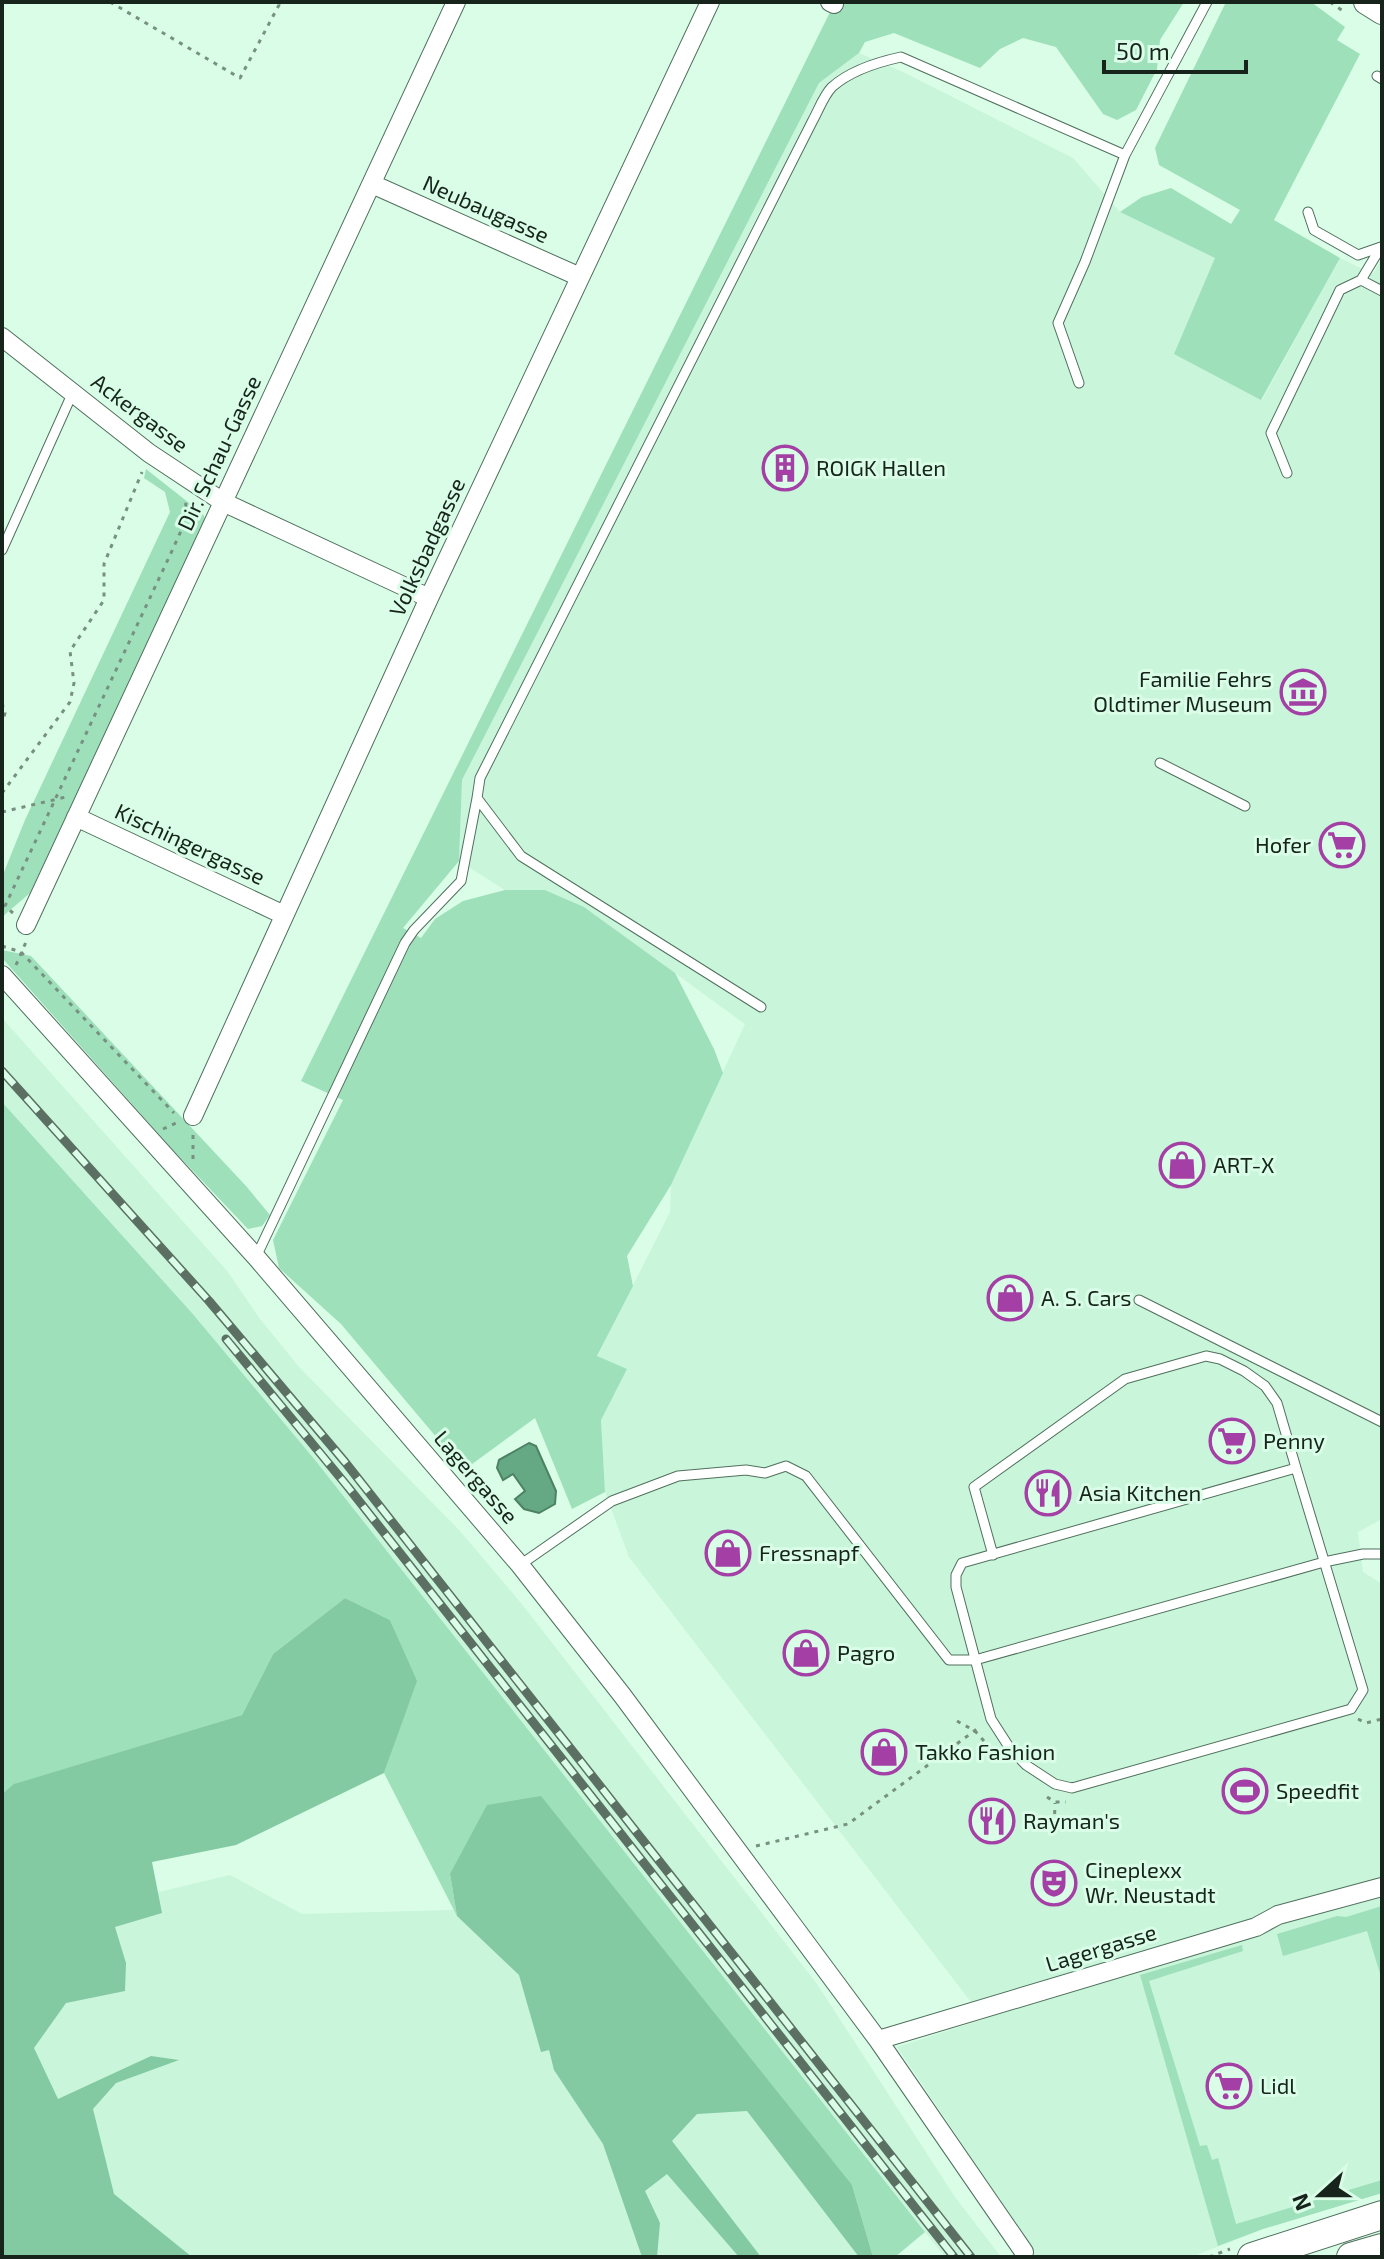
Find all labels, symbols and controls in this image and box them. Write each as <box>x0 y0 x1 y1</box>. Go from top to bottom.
scale bar <box>1104 24 1246 74</box>
text: 50 m <box>1116 36 1170 65</box>
street label: Neubaugasse <box>419 169 554 248</box>
street label: Ackergasse <box>87 367 194 457</box>
street label: Dir. Schau-Gasse <box>171 371 265 534</box>
building icon: ROIGK Hallen <box>761 444 809 492</box>
place label: ROIGK Hallen <box>816 454 946 480</box>
street label: Volksbadgasse <box>383 473 469 620</box>
place label: Familie Fehrs Oldtimer Museum <box>1093 665 1272 716</box>
museum icon: Familie Fehrs Oldtimer Museum <box>1279 668 1327 716</box>
street label: Kischingergasse <box>111 797 270 889</box>
supermarket icon: Hofer <box>1318 821 1366 869</box>
place label: Hofer <box>1255 831 1311 857</box>
shop icon: ART-X <box>1158 1141 1206 1189</box>
place label: ART-X <box>1213 1151 1275 1177</box>
shop icon: A. S. Cars <box>986 1274 1034 1322</box>
place label: A. S. Cars <box>1041 1284 1132 1310</box>
supermarket icon: Penny <box>1208 1417 1256 1465</box>
street label: Lagergasse <box>429 1425 524 1528</box>
place label: Penny <box>1263 1427 1325 1453</box>
restaurant icon: Asia Kitchen <box>1024 1469 1072 1517</box>
place label: Asia Kitchen <box>1079 1479 1201 1505</box>
shop icon: Fressnapf <box>704 1529 752 1577</box>
place label: Fressnapf <box>759 1539 860 1565</box>
shop icon: Pagro <box>782 1629 830 1677</box>
place label: Pagro <box>837 1639 895 1665</box>
shop icon: Takko Fashion <box>860 1728 908 1776</box>
place label: Takko Fashion <box>915 1738 1055 1764</box>
sports icon: Speedfit <box>1221 1767 1269 1815</box>
place label: Speedfit <box>1276 1777 1359 1803</box>
restaurant icon: Rayman's <box>968 1797 1016 1845</box>
place label: Rayman's <box>1023 1807 1120 1833</box>
place label: Cineplexx Wr. Neustadt <box>1085 1856 1216 1907</box>
theatre icon: Cineplexx Wr. Neustadt <box>1030 1859 1078 1907</box>
street label: Lagergasse <box>1042 1918 1159 1976</box>
supermarket icon: Lidl <box>1205 2062 1253 2110</box>
place label: Lidl <box>1260 2072 1296 2098</box>
north arrow <box>1280 2155 1360 2235</box>
text: N <box>1285 2190 1315 2215</box>

